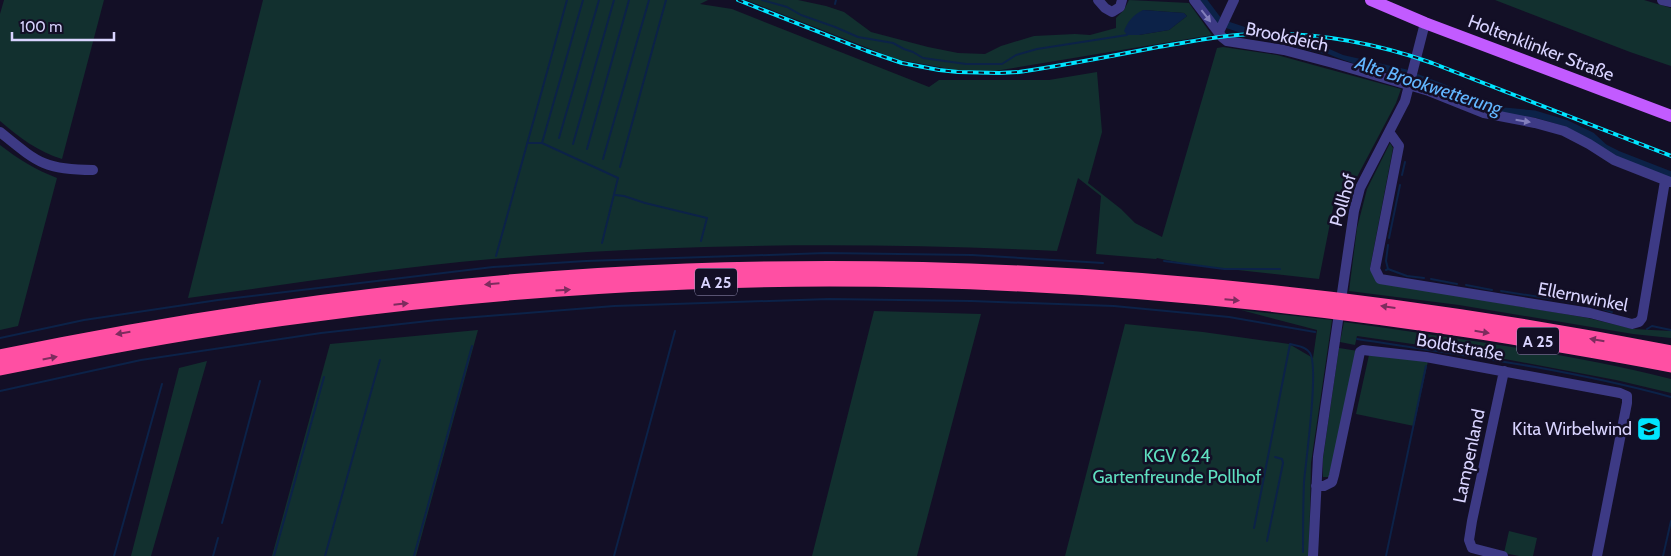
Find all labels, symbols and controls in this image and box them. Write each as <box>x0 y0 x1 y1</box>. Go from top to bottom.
one-way arrow <box>1200 9 1211 22</box>
scale bar <box>12 10 115 42</box>
street label: Holtenklinker Straße <box>1465 10 1617 86</box>
street label: Brookdeich <box>1243 17 1331 57</box>
text: 100 m <box>20 18 62 36</box>
water label: Alte Brookwetterung <box>1352 51 1506 120</box>
one-way arrow <box>1515 117 1531 125</box>
street label: Pollhof <box>1325 171 1361 229</box>
road number: A 25 <box>695 268 737 296</box>
street label: Ellernwinkel <box>1536 277 1631 317</box>
one-way arrow <box>484 280 500 288</box>
one-way arrow <box>555 285 571 293</box>
one-way arrow <box>1224 296 1240 304</box>
one-way arrow <box>393 300 409 308</box>
one-way arrow <box>1379 303 1395 311</box>
road number: A 25 <box>1517 328 1559 354</box>
one-way arrow <box>115 329 131 337</box>
street label: Boldtstraße <box>1415 329 1505 365</box>
one-way arrow <box>1474 329 1490 337</box>
one-way arrow <box>1588 335 1604 343</box>
one-way arrow <box>43 354 58 362</box>
street label: Lampenland <box>1448 407 1490 505</box>
school or university icon: Kita Wirbelwind <box>1636 416 1662 442</box>
place label: Kita Wirbelwind <box>1512 418 1632 440</box>
park label: KGV 624 Gartenfreunde Pollhof <box>1093 445 1262 488</box>

